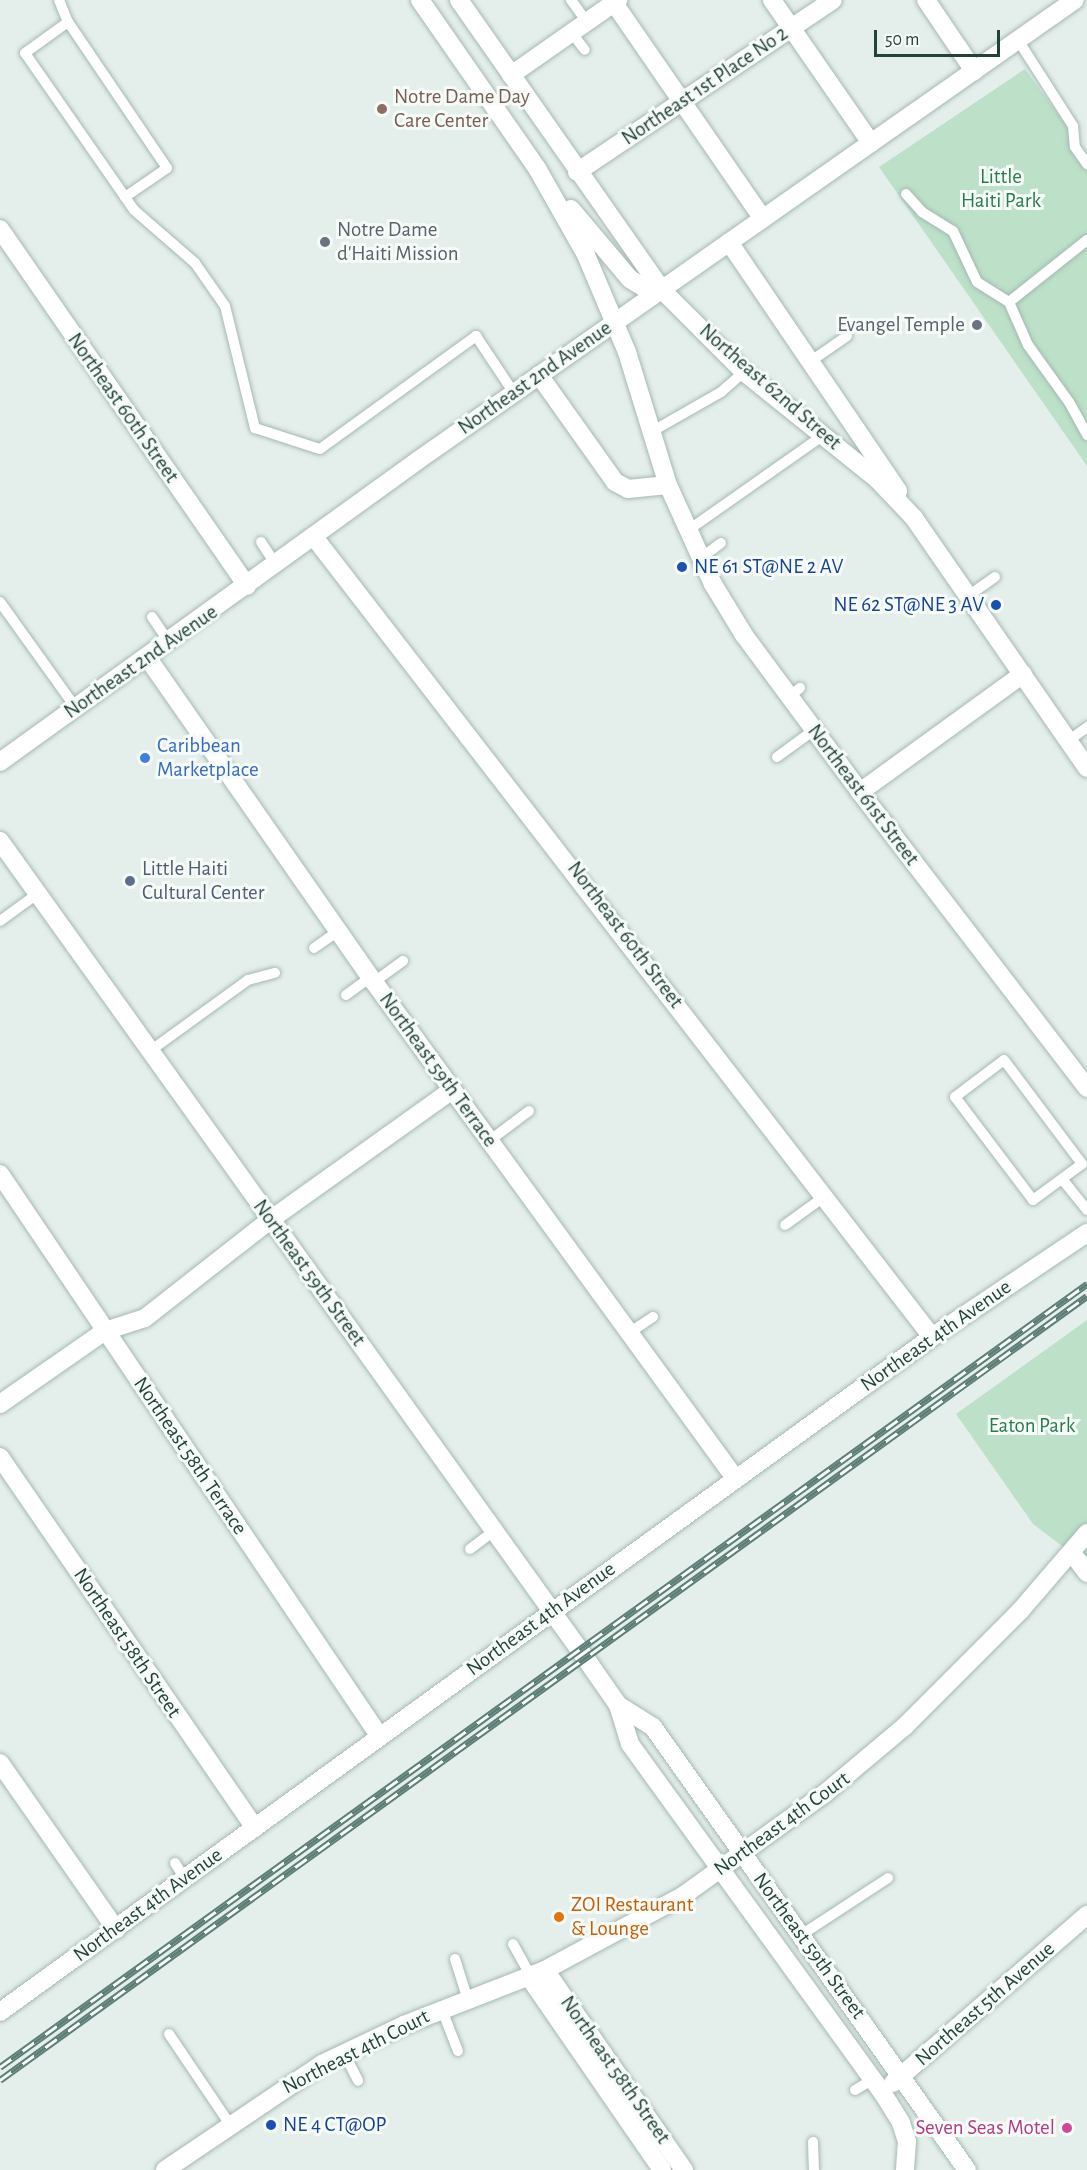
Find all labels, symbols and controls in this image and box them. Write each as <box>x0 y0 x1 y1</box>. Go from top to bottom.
scale bar <box>877 18 1003 56</box>
street label: Northeast 1st Place No 2 <box>617 21 793 151</box>
text: 50 m <box>885 31 919 49</box>
place label: Notre Dame Day Care Center <box>394 84 530 134</box>
marker: Notre Dame Day Care Center <box>375 102 389 116</box>
park label: Little Haiti Park <box>961 164 1041 214</box>
place label: Notre Dame d'Haiti Mission <box>337 217 459 267</box>
marker: Notre Dame d'Haiti Mission <box>318 235 332 249</box>
place label: Evangel Temple <box>837 312 965 338</box>
street label: Northeast 2nd Avenue <box>453 316 617 440</box>
marker: Evangel Temple <box>970 318 984 332</box>
street label: Northeast 62nd Street <box>694 319 846 455</box>
street label: Northeast 60th Street <box>62 328 184 488</box>
place label: NE 61 ST@NE 2 AV <box>694 554 843 580</box>
marker: NE 61 ST@NE 2 AV <box>675 560 689 574</box>
place label: NE 62 ST@NE 3 AV <box>833 592 984 618</box>
marker: NE 62 ST@NE 3 AV <box>989 598 1003 612</box>
street label: Northeast 2nd Avenue <box>59 600 223 724</box>
street label: Northeast 61st Street <box>802 719 924 871</box>
place label: Caribbean Marketplace <box>157 733 259 783</box>
marker: Caribbean Marketplace <box>138 751 152 765</box>
place label: Little Haiti Cultural Center <box>142 856 265 906</box>
street label: Northeast 60th Street <box>562 857 688 1013</box>
marker: Little Haiti Cultural Center <box>123 874 137 888</box>
street label: Northeast 59th Terrace <box>373 988 503 1152</box>
street label: Northeast 59th Street <box>247 1195 371 1351</box>
street label: Northeast 4th Avenue <box>856 1275 1016 1397</box>
street label: Northeast 58th Terrace <box>128 1372 252 1540</box>
park label: Eaton Park <box>989 1413 1075 1439</box>
street label: Northeast 4th Avenue <box>462 1556 620 1682</box>
street label: Northeast 58th Street <box>68 1563 186 1723</box>
street label: Northeast 4th Court <box>709 1766 855 1882</box>
street label: Northeast 4th Avenue <box>69 1842 227 1968</box>
street label: Northeast 59th Street <box>747 1868 871 2024</box>
place label: ZOI Restaurant & Lounge <box>571 1892 693 1942</box>
marker: ZOI Restaurant & Lounge <box>552 1910 566 1924</box>
street label: Northeast 5th Avenue <box>910 1936 1060 2072</box>
street label: Northeast 58th Street <box>554 1991 676 2149</box>
street label: Northeast 4th Court <box>278 2004 434 2100</box>
place label: NE 4 CT@OP <box>283 2112 386 2138</box>
place label: Seven Seas Motel <box>915 2115 1055 2141</box>
marker: NE 4 CT@OP <box>264 2118 278 2132</box>
marker: Seven Seas Motel <box>1060 2121 1074 2135</box>

